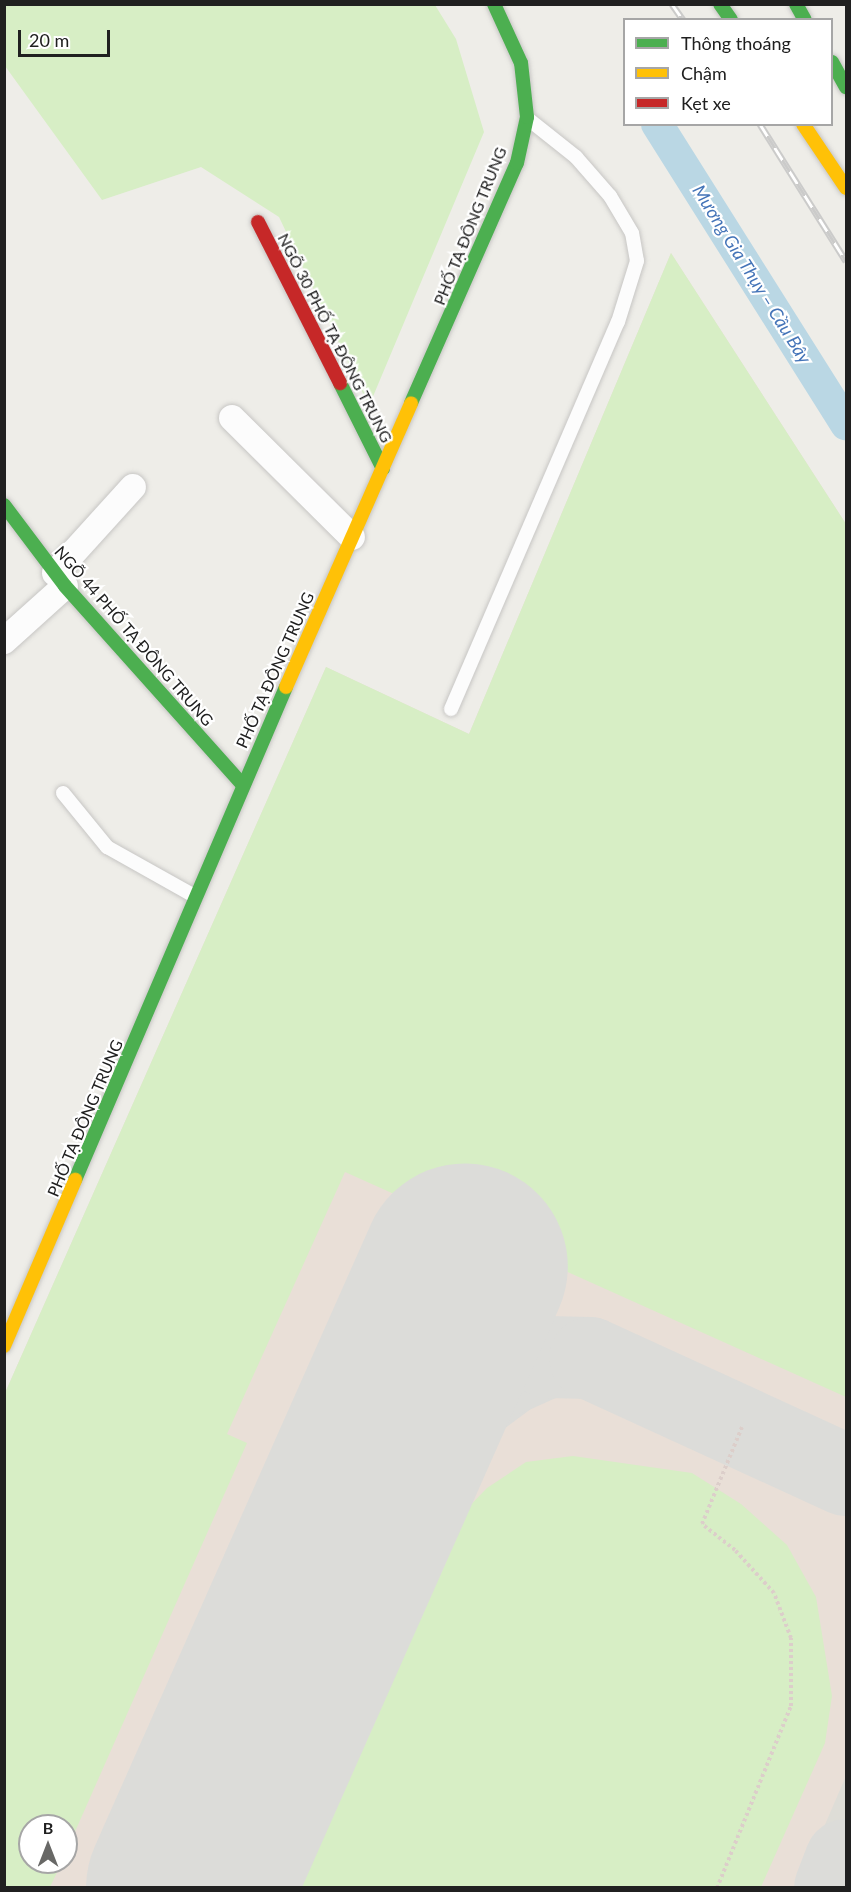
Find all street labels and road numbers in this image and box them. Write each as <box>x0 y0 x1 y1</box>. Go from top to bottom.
street label: PHỐ TẠ ĐÔNG TRUNG <box>429 144 511 308</box>
street label: NGÕ 30 PHỐ TẠ ĐÔNG TRUNG <box>273 230 397 446</box>
street label: NGÕ 44 PHỐ TẠ ĐÔNG TRUNG <box>50 542 218 730</box>
street label: PHỐ TẠ ĐÔNG TRUNG <box>232 588 318 752</box>
street label: PHỐ TẠ ĐÔNG TRUNG <box>43 1036 127 1200</box>

